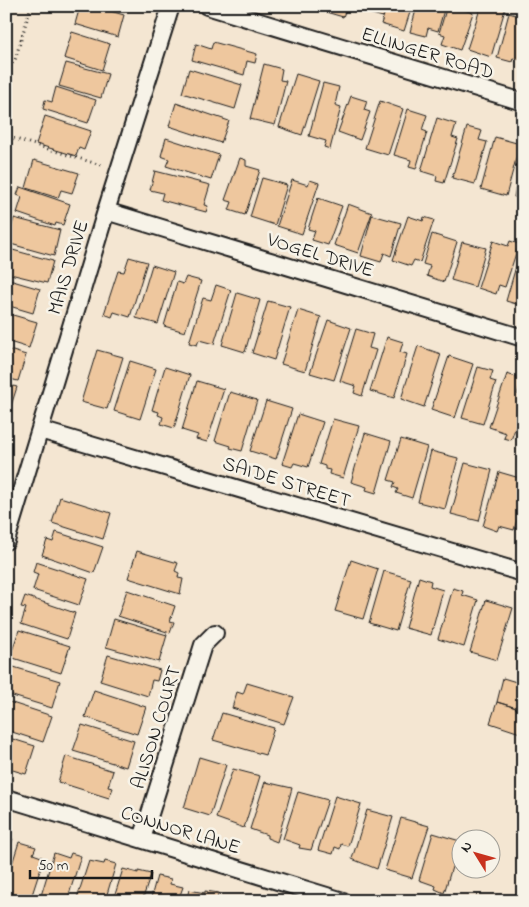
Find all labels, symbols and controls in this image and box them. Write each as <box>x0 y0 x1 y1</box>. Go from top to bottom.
street label: ELLINGER ROAD <box>357 20 497 88</box>
street label: MAIS DRIVE <box>41 217 98 319</box>
street label: VOGEL DRIVE <box>262 226 377 286</box>
street label: SAIDE STREET <box>219 450 354 517</box>
street label: ALISON COURT <box>125 662 190 793</box>
street label: CONNOR LANE <box>117 799 244 863</box>
north arrow <box>452 830 502 880</box>
text: N <box>456 837 478 857</box>
scale bar <box>30 847 152 879</box>
text: 50 m <box>38 855 69 877</box>

